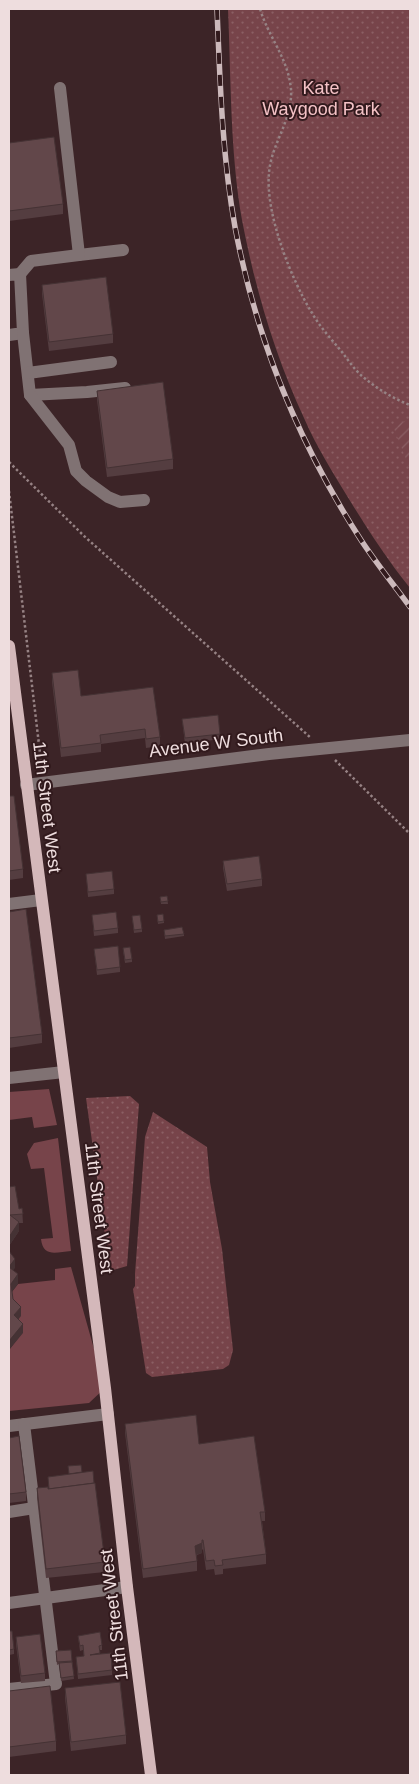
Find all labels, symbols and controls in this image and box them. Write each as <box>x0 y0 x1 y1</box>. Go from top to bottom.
park label: Kate Waygood Park <box>262 78 381 119</box>
street label: Avenue W South <box>148 725 284 761</box>
street label: 11th Street West <box>29 740 65 874</box>
street label: 11th Street West <box>81 1141 117 1275</box>
street label: 11th Street West <box>96 1548 132 1682</box>

